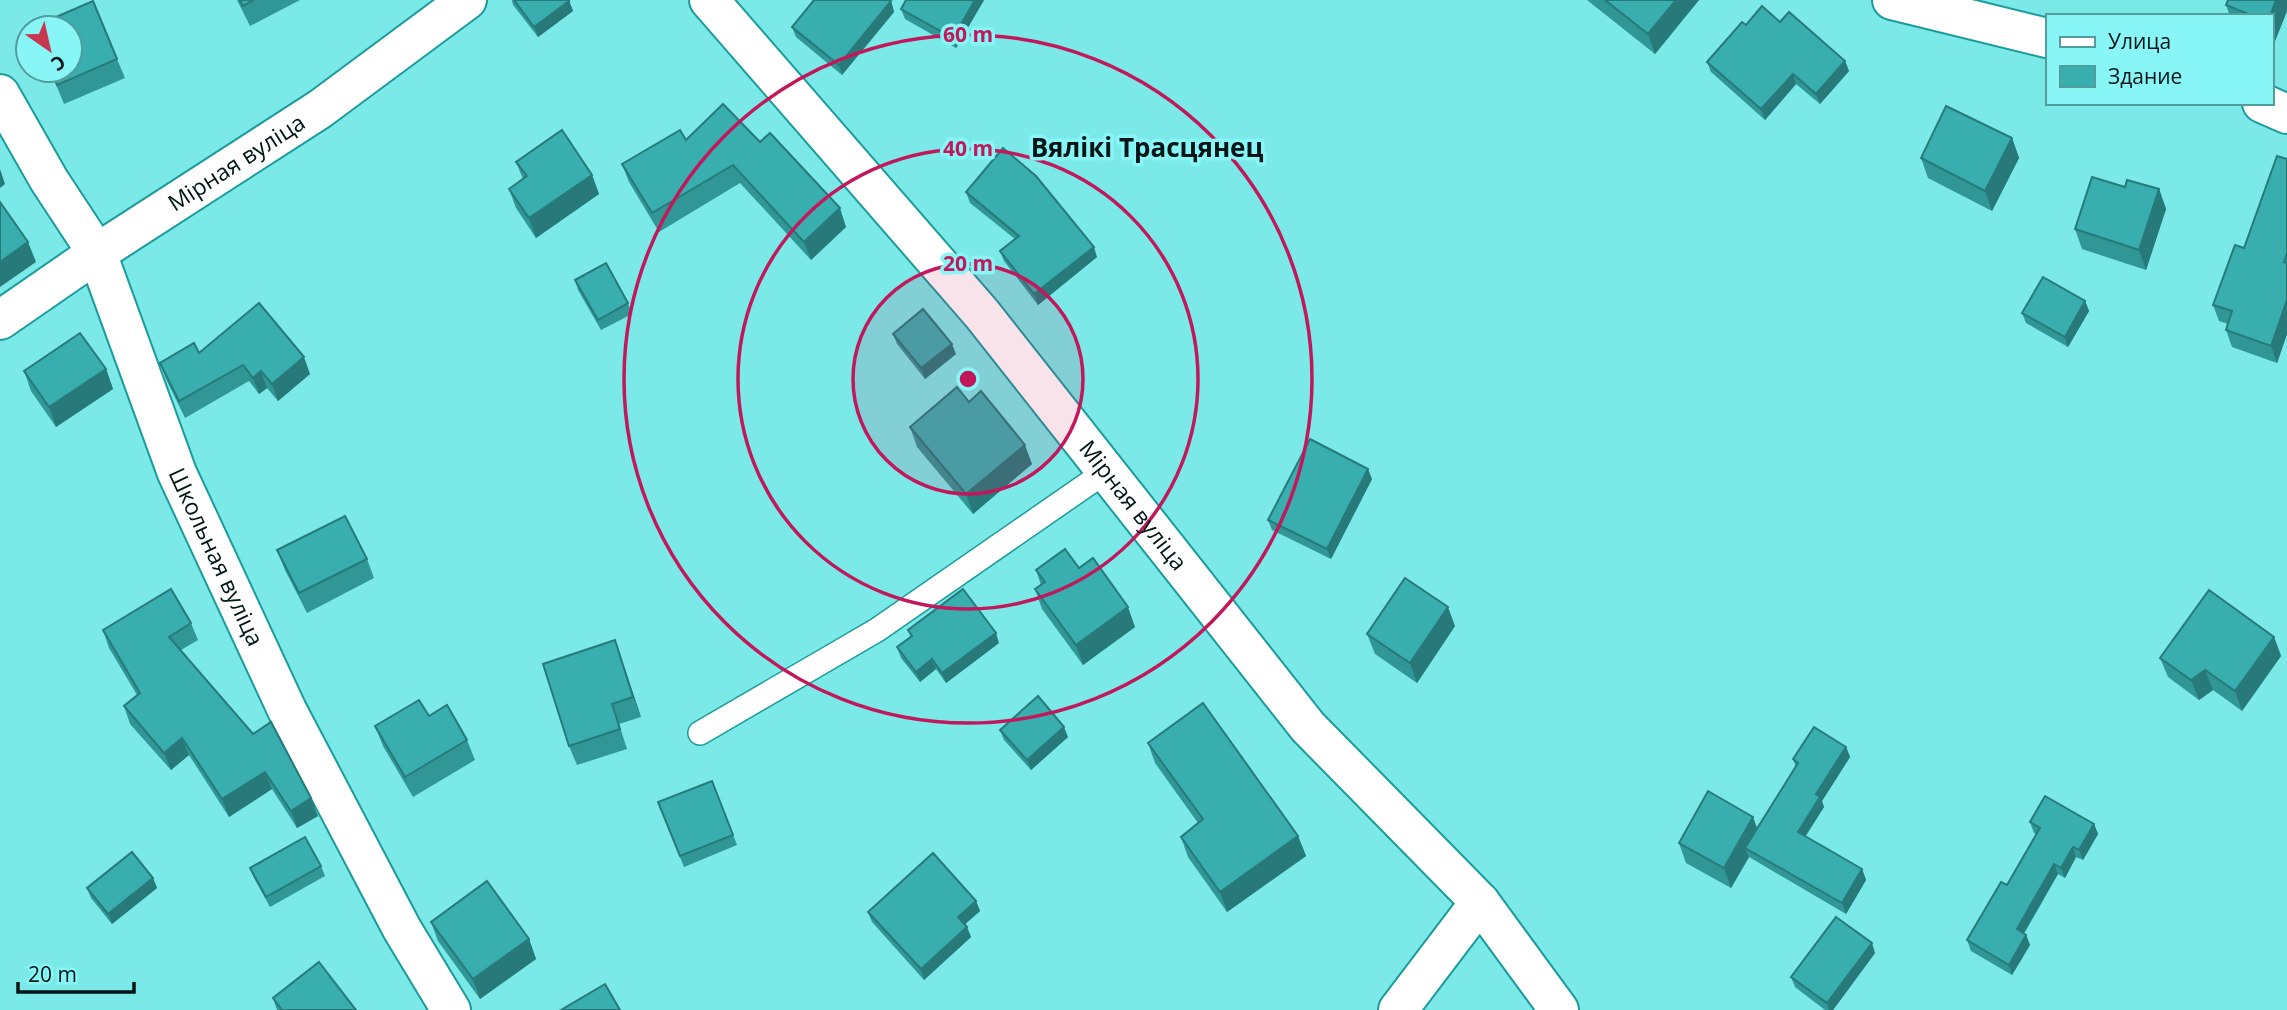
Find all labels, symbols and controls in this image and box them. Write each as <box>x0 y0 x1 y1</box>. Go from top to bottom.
north arrow <box>14 14 84 84</box>
legend <box>2046 14 2273 105</box>
text: 60 m <box>943 20 993 48</box>
text: Улица <box>2108 27 2171 55</box>
text: С <box>46 49 71 77</box>
text: Здание <box>2108 62 2182 90</box>
street label: Мірная вуліца <box>161 106 311 218</box>
district label: Вялікі Трасцянец <box>1031 129 1263 165</box>
text: 40 m <box>943 134 993 162</box>
text: 20 m <box>943 249 993 277</box>
centre of rings <box>956 367 980 391</box>
street label: Мірная вуліца <box>1073 433 1195 577</box>
street label: Школьная вуліца <box>162 462 272 651</box>
scale bar <box>18 950 133 994</box>
text: 20 m <box>28 960 77 988</box>

